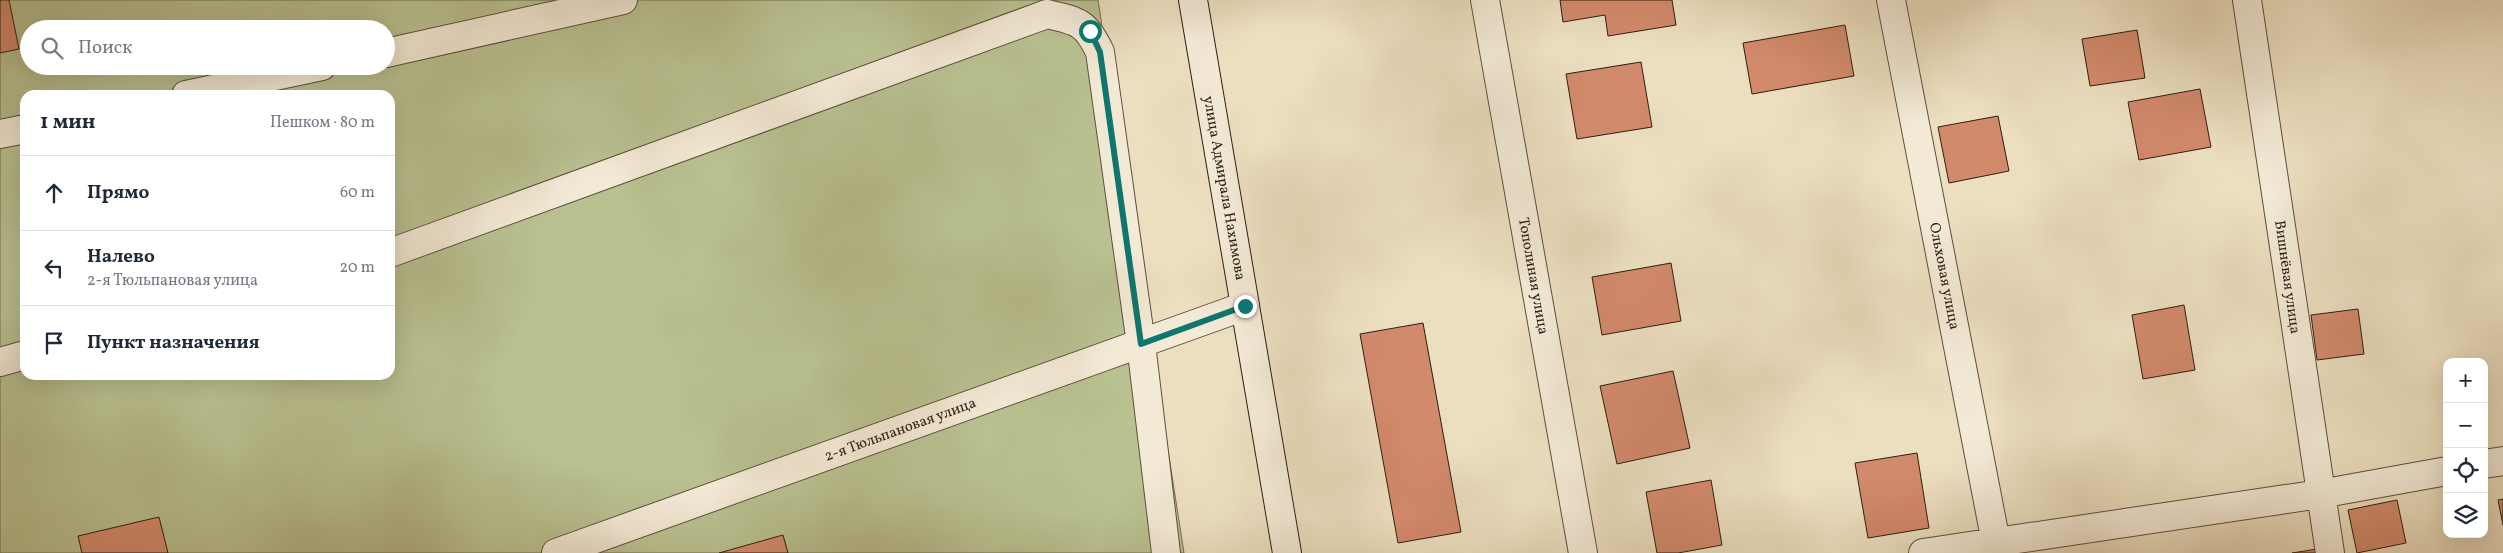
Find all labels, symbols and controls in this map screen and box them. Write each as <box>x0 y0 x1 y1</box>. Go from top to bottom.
search box <box>20 20 395 75</box>
route start <box>1079 20 1102 43</box>
icon: search <box>38 34 66 62</box>
text: Поиск <box>78 35 132 61</box>
street label: улица Адмирала Нахимова <box>1197 94 1250 282</box>
text: 1 мин <box>40 108 96 137</box>
text: Пешком · 80 m <box>270 112 375 134</box>
icon: ahead <box>40 179 68 207</box>
text: Прямо <box>87 180 149 206</box>
text: 60 m <box>340 182 375 204</box>
street label: Тополиная улица <box>1512 216 1553 336</box>
street label: Вишнёвая улица <box>2268 219 2305 335</box>
street label: Ольховая улица <box>1923 221 1964 332</box>
text: Налево <box>87 244 155 270</box>
icon: left <box>40 254 68 282</box>
text: 20 m <box>340 257 375 279</box>
text: 2-я Тюльпановая улица <box>87 270 258 292</box>
route end <box>1234 295 1257 318</box>
icon: arrive <box>40 329 68 357</box>
text: Пункт назначения <box>87 330 260 356</box>
map controls <box>2443 358 2488 538</box>
button: + <box>2443 358 2488 403</box>
street label: 2-я Тюльпановая улица <box>822 393 979 468</box>
button: − <box>2443 403 2488 448</box>
button: locate <box>2443 448 2488 493</box>
button: layers <box>2443 493 2488 538</box>

